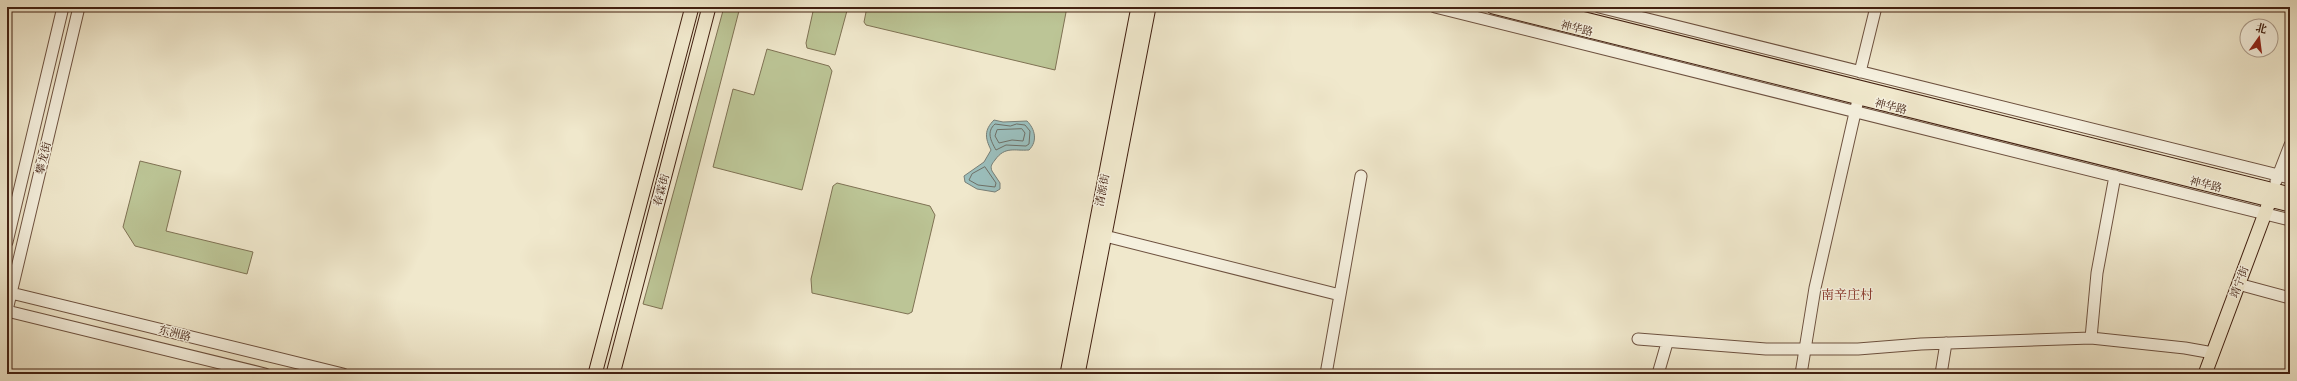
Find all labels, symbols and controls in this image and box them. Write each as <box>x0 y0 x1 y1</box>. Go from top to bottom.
street label: 神华路 <box>1559 18 1594 40</box>
north arrow <box>2239 18 2279 58</box>
text: 北 <box>2254 21 2268 37</box>
street label: 神华路 <box>1873 96 1908 118</box>
street label: 攀龙街 <box>33 141 55 176</box>
street label: 春霖街 <box>651 173 673 208</box>
street label: 清源街 <box>1093 173 1113 208</box>
street label: 神华路 <box>2188 174 2223 196</box>
street label: 靖宁街 <box>2228 264 2252 300</box>
district label: 南辛庄村 <box>1821 287 1873 304</box>
street label: 东洲路 <box>157 323 192 345</box>

